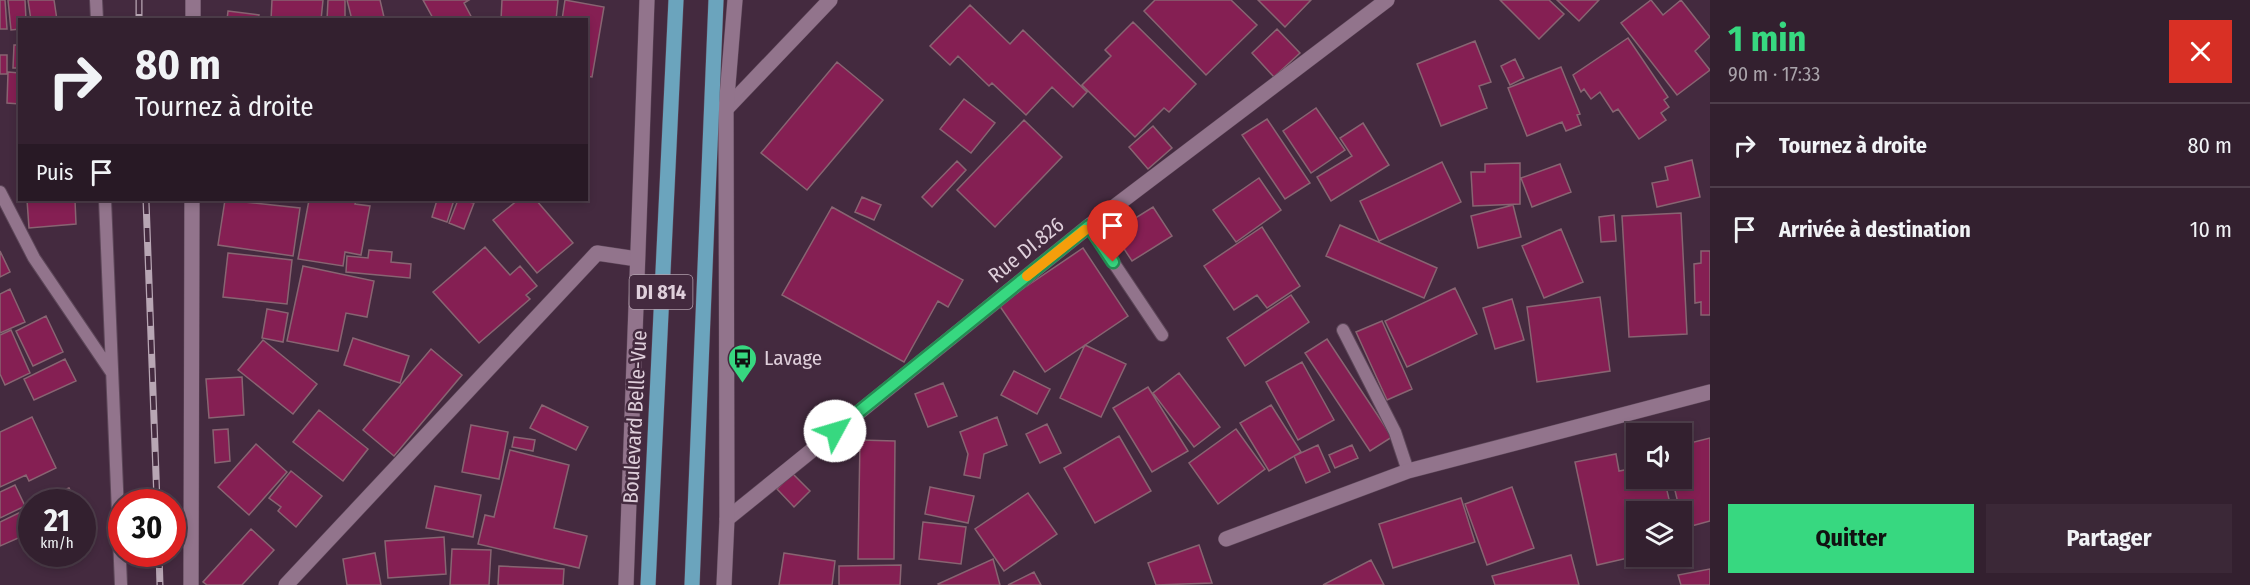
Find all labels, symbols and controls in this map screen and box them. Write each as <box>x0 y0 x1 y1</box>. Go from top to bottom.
text: 1 min <box>1728 17 1806 61</box>
button: close <box>2169 20 2232 83</box>
text: 80 m <box>135 40 221 90</box>
icon: right <box>36 42 114 120</box>
text: 90 m · 17:33 <box>1728 62 1820 86</box>
text: Tournez à droite <box>135 91 314 123</box>
icon: right <box>1728 129 1761 162</box>
text: Tournez à droite <box>1779 132 1927 159</box>
text: 80 m <box>2187 132 2232 159</box>
icon: arrive <box>85 156 118 189</box>
text: Puis <box>36 159 73 186</box>
pin <box>1087 200 1138 262</box>
icon: arrive <box>1096 209 1129 242</box>
street label: Rue DI.826 <box>983 212 1069 288</box>
icon: arrive <box>1728 213 1761 246</box>
text: Arrivée à destination <box>1779 216 1971 243</box>
text: 10 m <box>2190 216 2232 243</box>
road number: DI 814 <box>630 275 692 309</box>
street label: Boulevard Belle-Vue <box>617 330 653 504</box>
bus stop icon: Lavage <box>727 342 759 384</box>
place label: Lavage <box>764 345 822 371</box>
position arrow <box>803 399 867 463</box>
map controls <box>1626 423 1692 567</box>
button: sound <box>1626 423 1692 489</box>
speed limit sign: 30 <box>108 489 186 567</box>
button: layers <box>1626 501 1692 567</box>
text: 21 <box>44 503 70 539</box>
button: Quitter <box>1728 504 1974 573</box>
button: Partager <box>1986 504 2232 573</box>
text: km/h <box>40 534 74 552</box>

